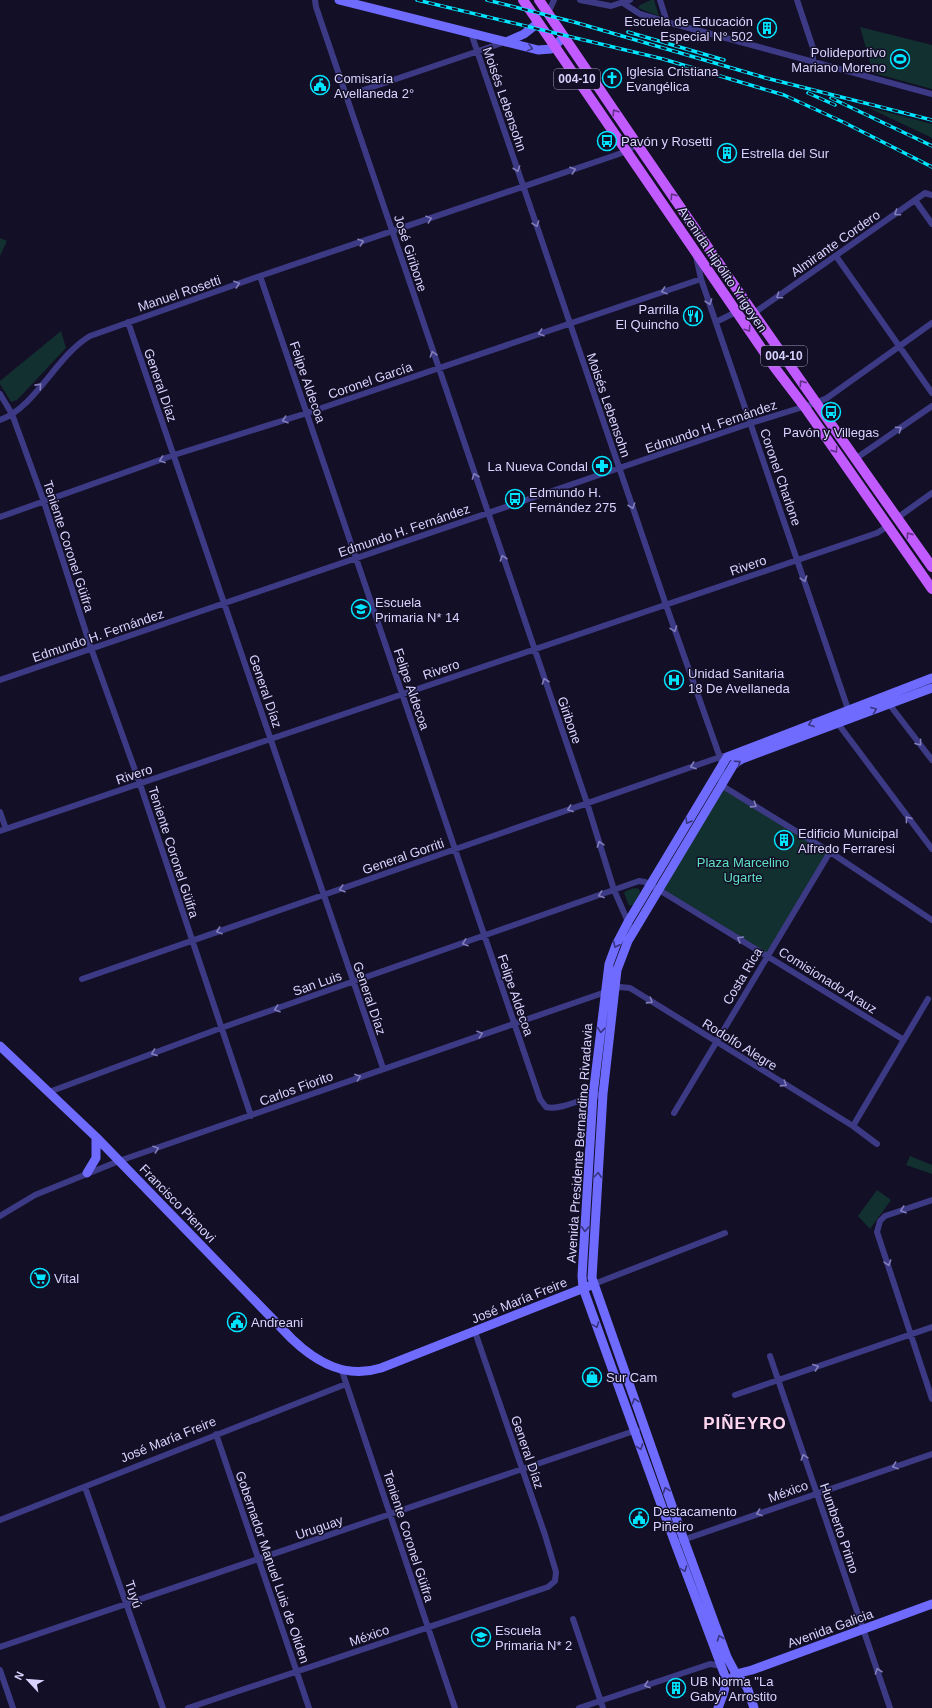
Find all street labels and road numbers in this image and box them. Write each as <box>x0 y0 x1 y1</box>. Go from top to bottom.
street label: Moisés Lebensohn <box>480 45 529 153</box>
road number: 004-10 <box>554 69 600 89</box>
street label: Avenida Hipólito Yrigoyen <box>675 204 770 335</box>
street label: Almirante Cordero <box>788 207 883 280</box>
street label: José Giribone <box>391 213 430 294</box>
street label: Manuel Rosetti <box>136 272 223 315</box>
street label: Felipe Aldecoa <box>287 339 329 426</box>
road number: 004-10 <box>761 346 807 366</box>
street label: General Díaz <box>141 347 180 424</box>
street label: Moisés Lebensohn <box>584 351 633 459</box>
street label: Coronel García <box>326 359 415 402</box>
street label: Edmundo H. Fernández <box>643 397 779 456</box>
street label: Coronel Charlone <box>757 427 804 528</box>
street label: Teniente Coronel Güifra <box>40 479 97 614</box>
street label: Edmundo H. Fernández <box>336 501 472 560</box>
street label: Rivero <box>728 552 768 579</box>
street label: Edmundo H. Fernández <box>30 606 166 665</box>
street label: Felipe Aldecoa <box>391 646 433 733</box>
street label: General Díaz <box>246 653 285 730</box>
street label: Rivero <box>421 656 461 683</box>
street label: Giribone <box>554 694 585 746</box>
street label: Rivero <box>114 761 154 788</box>
street label: Teniente Coronel Güifra <box>145 785 202 920</box>
street label: General Gorriti <box>360 835 446 877</box>
street label: Costa Rica <box>720 944 766 1007</box>
street label: Comisionado Arauz <box>776 944 880 1017</box>
street label: Felipe Aldecoa <box>495 952 537 1039</box>
street label: General Díaz <box>350 960 389 1037</box>
street label: San Luis <box>291 968 344 999</box>
street label: Rodolfo Alegre <box>700 1015 780 1073</box>
street label: Avenida Presidente Bernardino Rivadavia <box>564 1022 595 1263</box>
street label: Carlos Fiorito <box>257 1068 335 1109</box>
street label: Francisco Pienovi <box>137 1161 219 1246</box>
street label: José María Freire <box>469 1274 569 1326</box>
street label: José María Freire <box>118 1413 218 1465</box>
street label: General Díaz <box>508 1414 547 1491</box>
street label: Gobernador Manuel Luis de Oliden <box>232 1469 313 1665</box>
street label: Teniente Coronel Güifra <box>380 1469 437 1604</box>
street label: México <box>766 1477 810 1506</box>
street label: Humberto Primo <box>817 1481 862 1575</box>
street label: Uruguay <box>293 1512 345 1543</box>
street label: Tuyú <box>122 1578 145 1610</box>
street label: Avenida Galicia <box>785 1606 876 1651</box>
street label: México <box>347 1622 391 1649</box>

